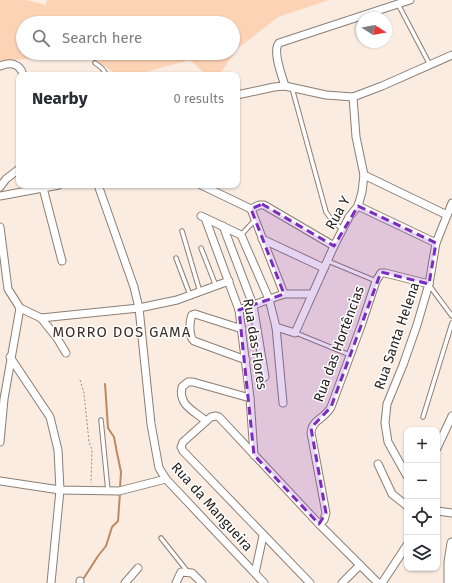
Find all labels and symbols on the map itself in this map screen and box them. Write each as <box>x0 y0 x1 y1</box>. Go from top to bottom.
north arrow <box>356 12 392 48</box>
street label: Rua Y <box>322 193 354 233</box>
street label: Rua Santa Helena <box>371 280 423 392</box>
street label: Rua das Hortências <box>310 283 368 404</box>
street label: Rua das Flores <box>239 297 271 391</box>
district label: MORRO DOS GAMA <box>53 323 191 341</box>
street label: Rua da Mangueira <box>168 459 256 555</box>

